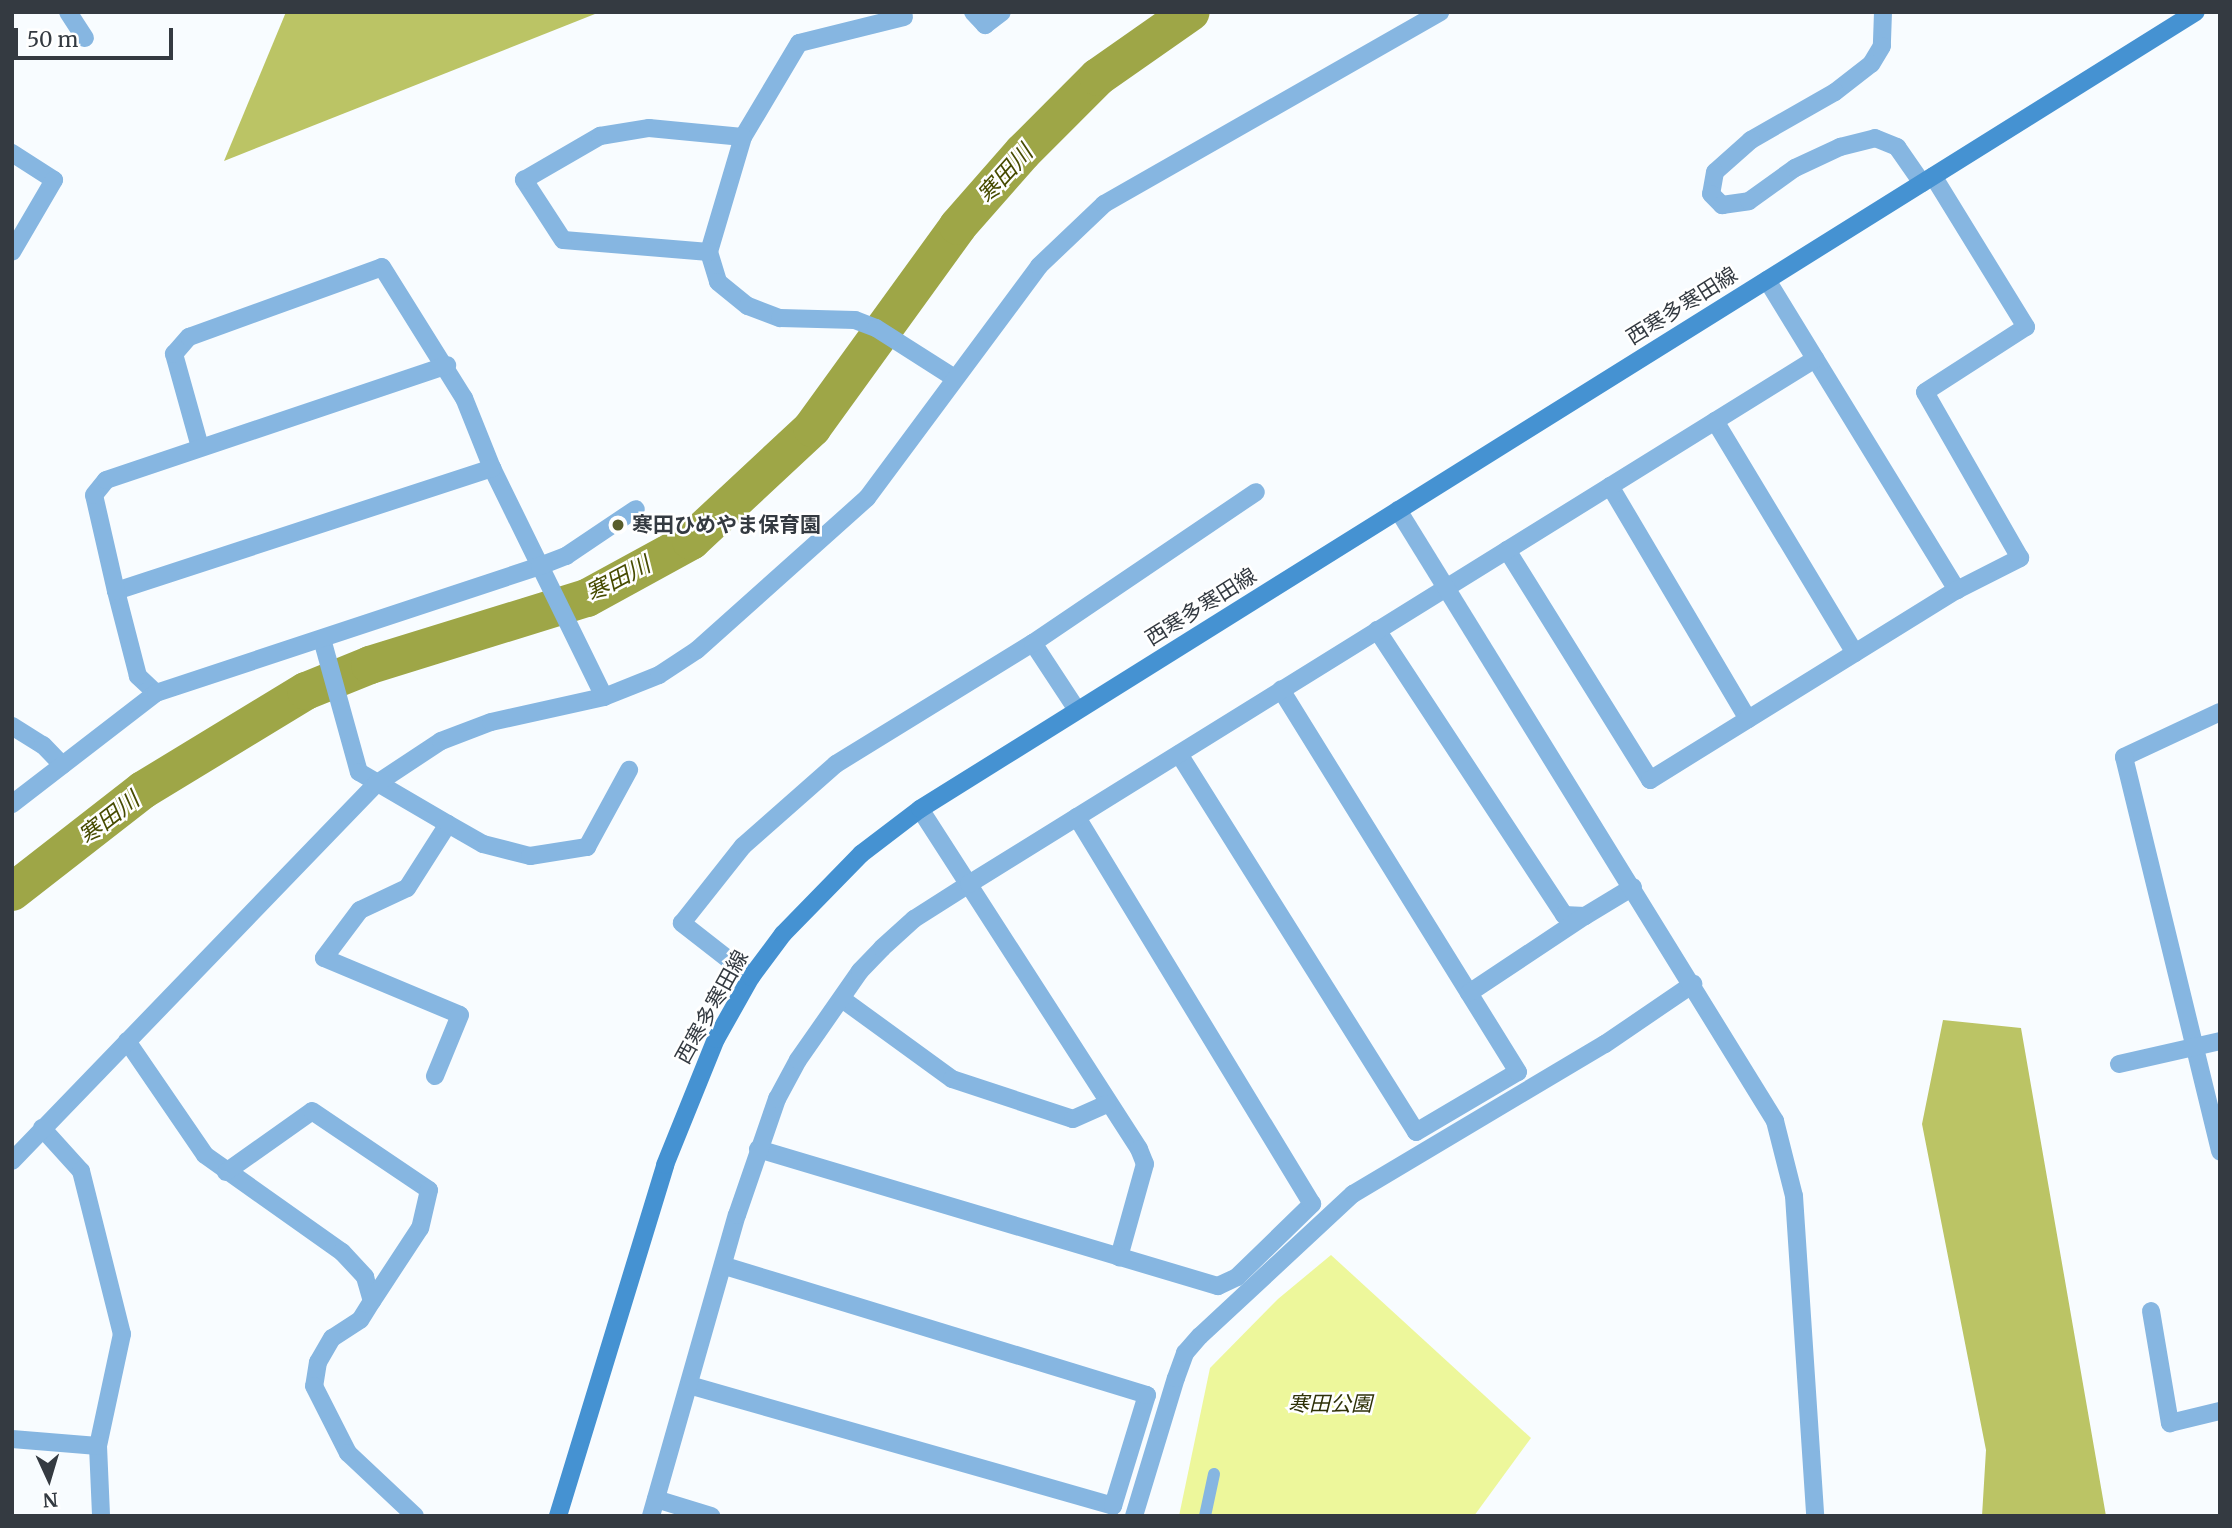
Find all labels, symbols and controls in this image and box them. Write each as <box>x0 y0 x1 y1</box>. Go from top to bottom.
scale bar <box>18 14 177 58</box>
text: 50 m <box>27 26 78 53</box>
water label: 寒田川 <box>972 139 1038 209</box>
street label: 西寒多寒田線 <box>1622 262 1742 350</box>
place label: 寒田ひめやま保育園 <box>632 512 821 538</box>
marker: 寒田ひめやま保育園 <box>610 517 626 533</box>
water label: 寒田川 <box>581 551 655 607</box>
street label: 西寒多寒田線 <box>1141 563 1261 651</box>
water label: 寒田川 <box>73 786 145 850</box>
street label: 西寒多寒田線 <box>670 946 754 1068</box>
park label: 寒田公園 <box>1288 1391 1372 1417</box>
north arrow <box>14 1444 84 1514</box>
text: N <box>42 1487 59 1512</box>

